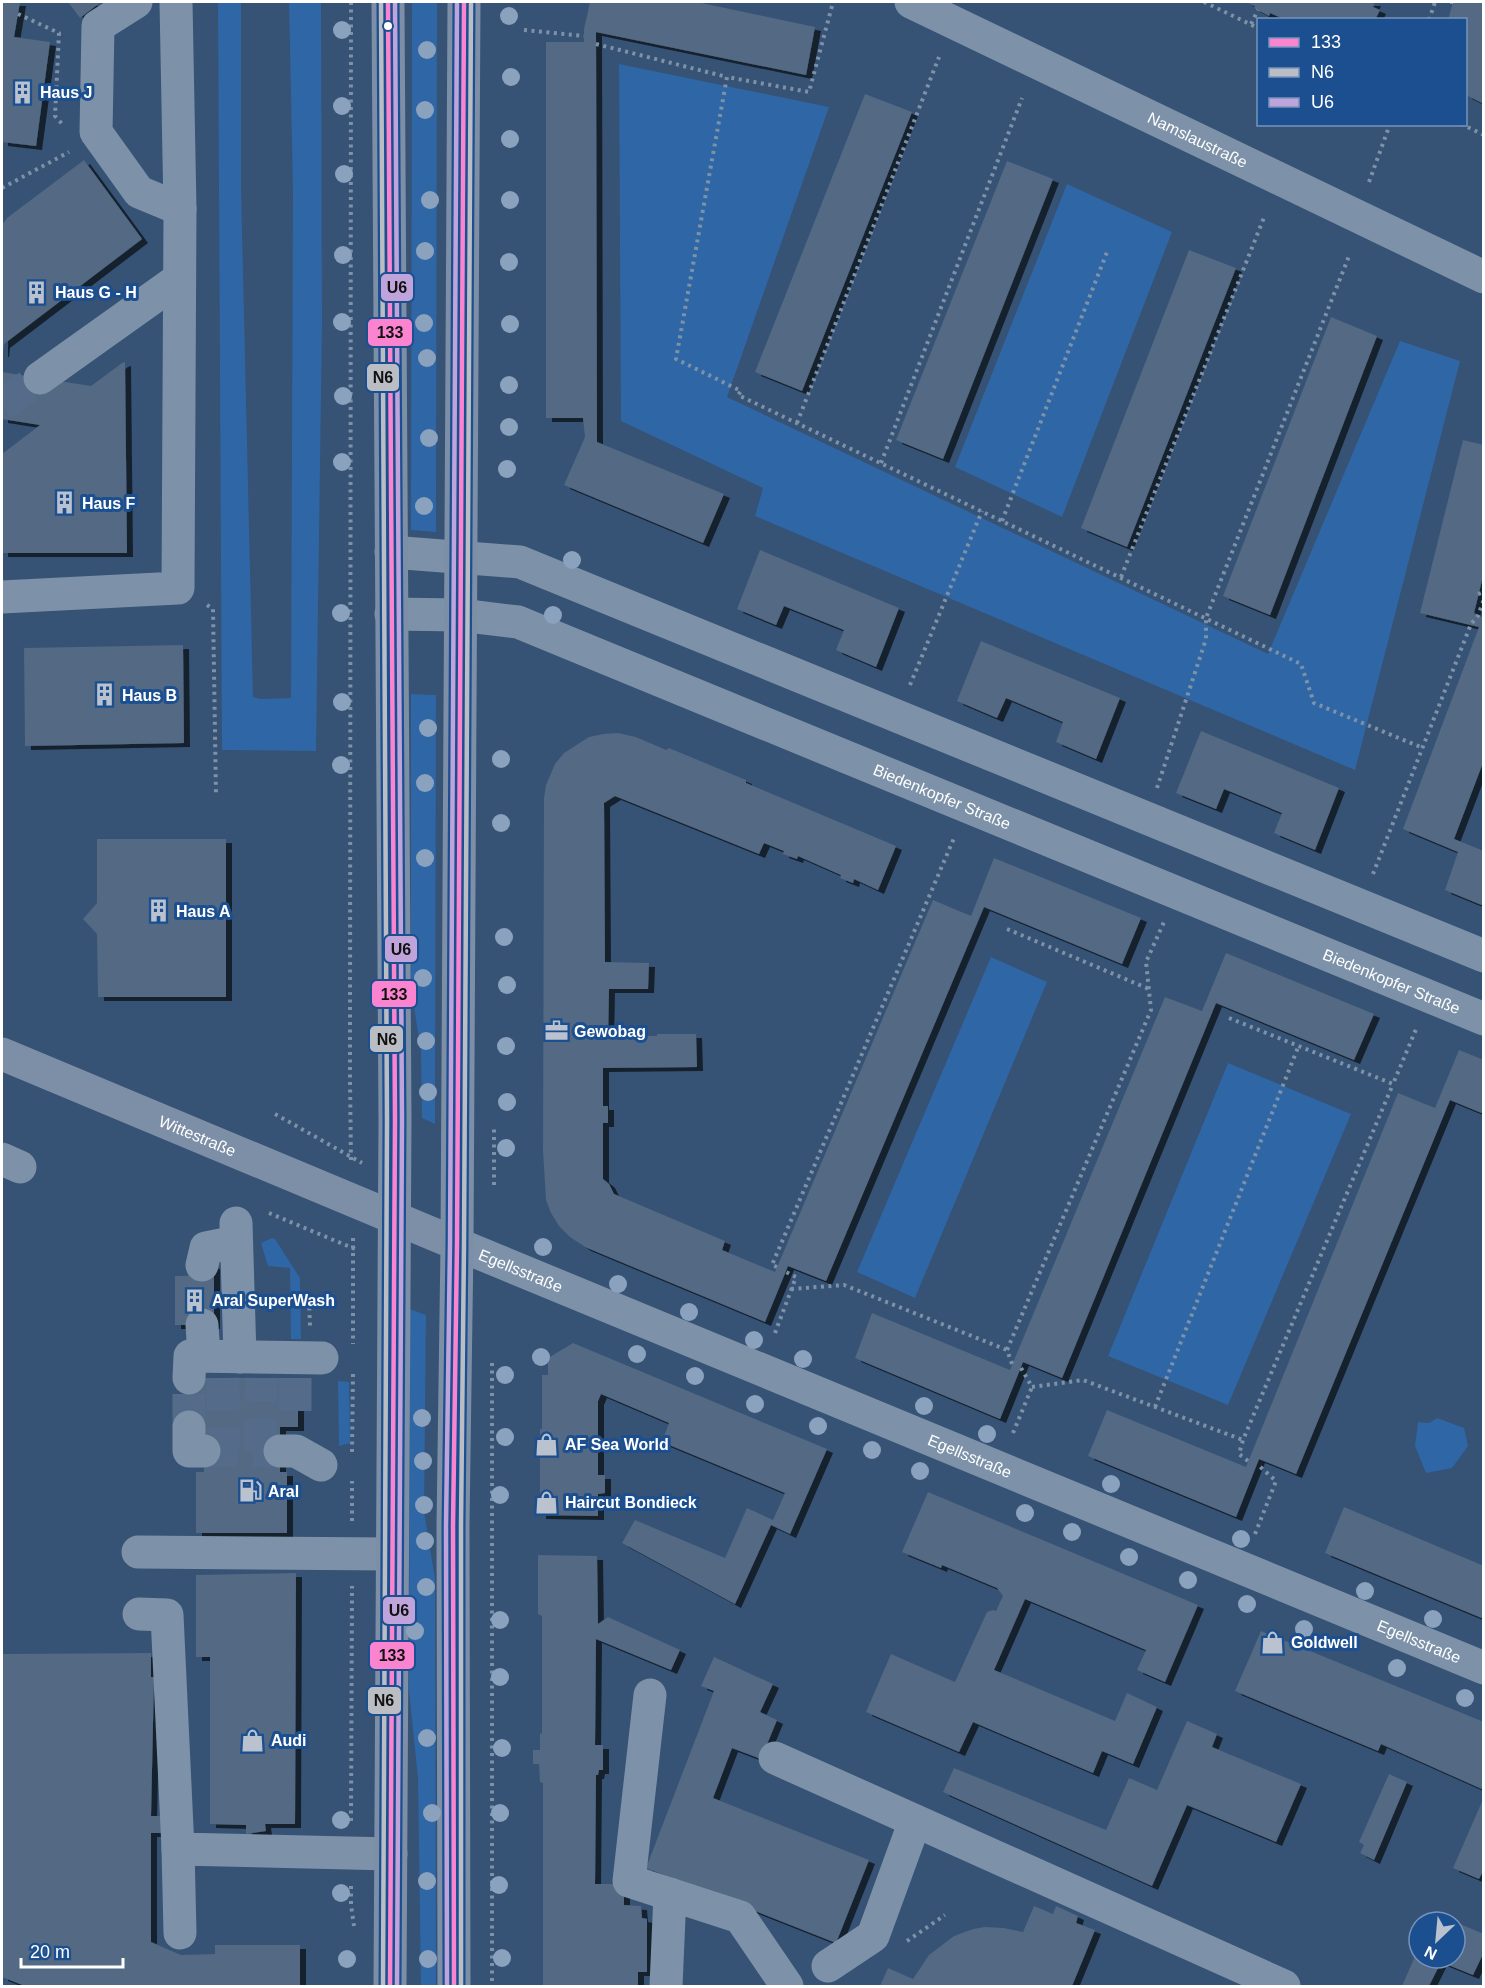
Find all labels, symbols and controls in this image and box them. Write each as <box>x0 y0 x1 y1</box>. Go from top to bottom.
legend <box>1257 18 1467 126</box>
unlabelled marker <box>382 20 394 32</box>
text: 133 <box>1311 32 1341 52</box>
text: N6 <box>1311 62 1334 82</box>
building icon: Haus J <box>9 79 35 105</box>
place label: Haus J <box>40 84 92 101</box>
text: U6 <box>1311 92 1334 112</box>
street label: Namslaustraße <box>1145 108 1250 171</box>
line badge: U6 <box>380 273 414 302</box>
building icon: Haus G - H <box>24 279 50 305</box>
text: U6 <box>387 279 407 296</box>
place label: Haus G - H <box>55 284 137 301</box>
line badge: 133 <box>367 318 413 347</box>
text: 133 <box>377 324 403 341</box>
line badge: N6 <box>366 363 400 392</box>
text: N6 <box>373 369 393 386</box>
building icon: Haus F <box>51 490 77 516</box>
place label: Haus F <box>82 495 136 512</box>
building icon: Haus B <box>91 682 117 708</box>
place label: Haus B <box>122 687 177 704</box>
street label: Biedenkopfer Straße <box>871 761 1013 832</box>
building icon: Haus A <box>145 898 171 924</box>
place label: Haus A <box>176 903 231 920</box>
line badge: U6 <box>384 935 418 963</box>
text: U6 <box>391 941 411 958</box>
street label: Biedenkopfer Straße <box>1321 945 1463 1017</box>
line badge: 133 <box>371 980 417 1008</box>
text: 133 <box>381 986 407 1003</box>
office icon: Gewobag <box>543 1018 569 1044</box>
place label: Gewobag <box>574 1023 646 1040</box>
line badge: N6 <box>369 1025 404 1053</box>
text: N6 <box>377 1031 397 1048</box>
street label: Wittestraße <box>157 1112 239 1159</box>
street label: Egellsstraße <box>476 1245 565 1295</box>
building icon: Aral SuperWash <box>181 1287 207 1313</box>
place label: Aral SuperWash <box>212 1292 335 1309</box>
shop icon: AF Sea World <box>534 1431 560 1457</box>
street label: Egellsstraße <box>926 1431 1014 1481</box>
place label: AF Sea World <box>565 1436 669 1453</box>
fuel station icon: Aral <box>237 1478 263 1504</box>
place label: Aral <box>268 1483 299 1500</box>
shop icon: Haircut Bondieck <box>534 1489 560 1515</box>
place label: Haircut Bondieck <box>565 1494 697 1511</box>
line badge: U6 <box>382 1596 416 1625</box>
text: U6 <box>389 1602 409 1619</box>
street label: Egellsstraße <box>1375 1616 1464 1666</box>
shop icon: Goldwell <box>1260 1629 1286 1655</box>
place label: Goldwell <box>1291 1634 1358 1651</box>
line badge: 133 <box>369 1641 415 1670</box>
text: 133 <box>379 1647 405 1664</box>
line badge: N6 <box>367 1686 402 1715</box>
text: N6 <box>374 1692 394 1709</box>
shop icon: Audi <box>240 1727 266 1753</box>
place label: Audi <box>271 1732 307 1749</box>
north arrow <box>1407 1910 1467 1970</box>
scale bar <box>21 1931 123 1969</box>
text: 20 m <box>30 1942 70 1962</box>
text: N <box>1422 1943 1440 1963</box>

